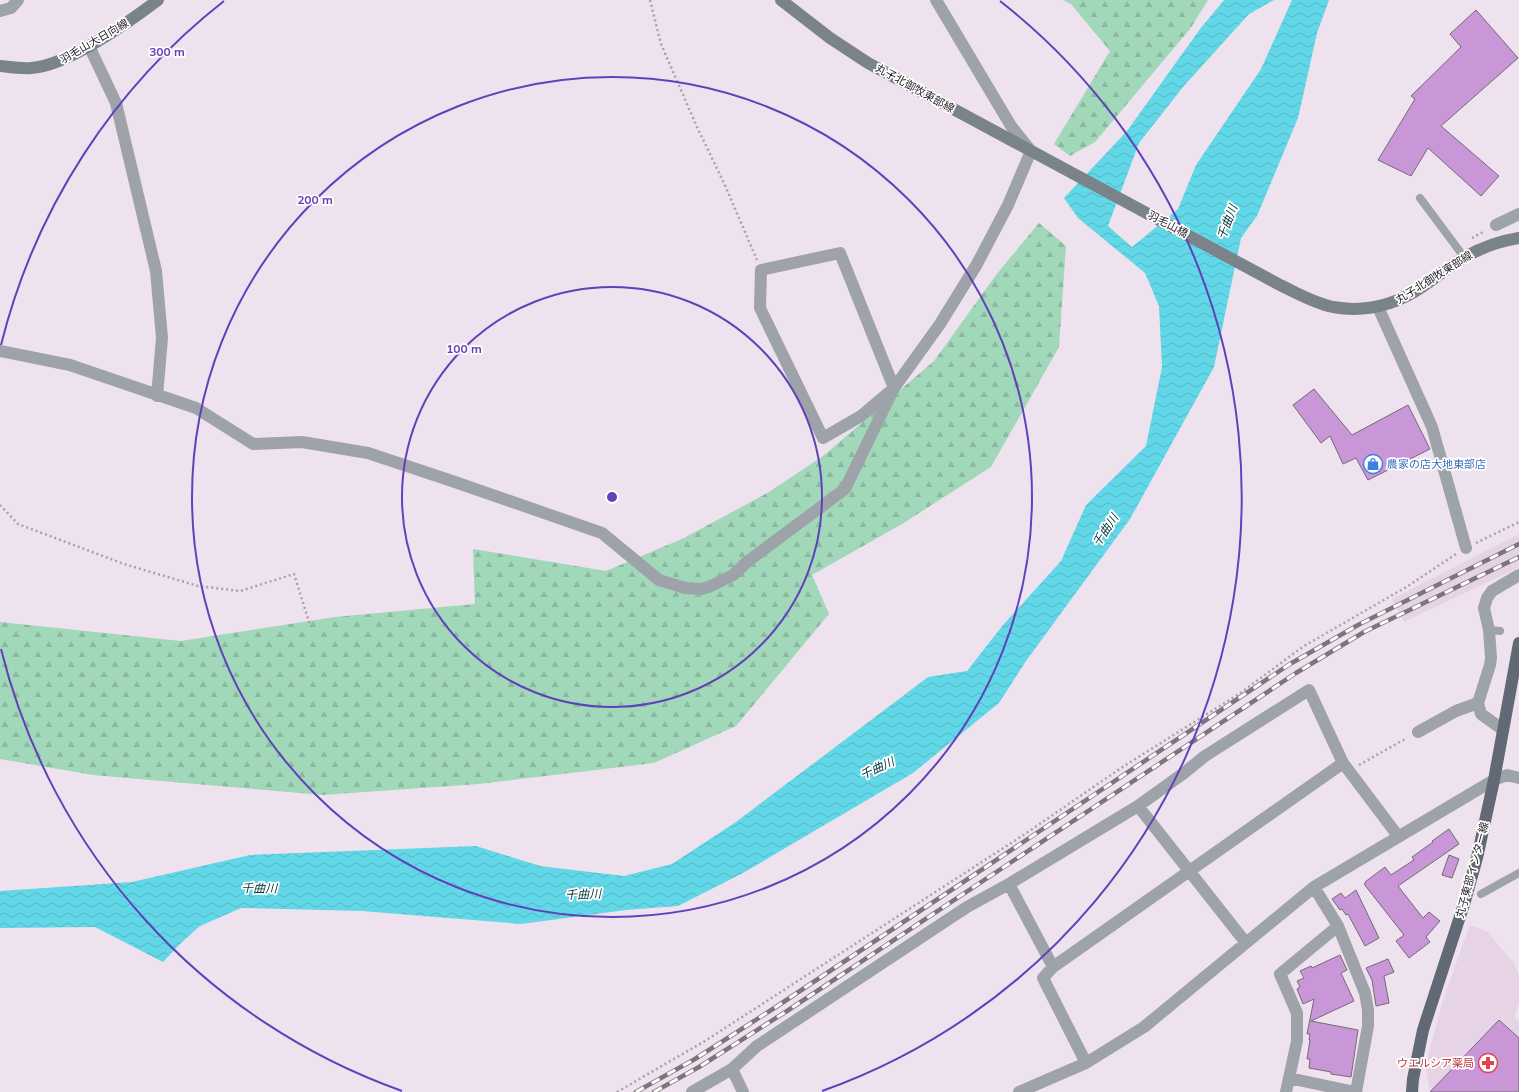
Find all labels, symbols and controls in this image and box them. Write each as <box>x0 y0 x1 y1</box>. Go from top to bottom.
street label: 羽毛山大日向線 <box>57 16 131 66</box>
text: 300 m <box>149 44 185 59</box>
street label: 丸子北御牧東部線 <box>873 61 957 115</box>
text: 200 m <box>297 192 333 207</box>
water label: 千曲川 <box>1214 201 1241 241</box>
street label: 羽毛山橋 <box>1145 207 1191 241</box>
street label: 丸子北御牧東部線 <box>1393 248 1475 306</box>
text: 100 m <box>446 341 482 356</box>
shop icon: 農家の店大地東部店 <box>1362 453 1384 475</box>
place label: 農家の店大地東部店 <box>1387 457 1486 471</box>
centre of rings <box>605 490 619 504</box>
water label: 千曲川 <box>1089 509 1122 549</box>
water label: 千曲川 <box>858 753 898 782</box>
street label: 丸子東部インター線 <box>1452 820 1492 920</box>
water label: 千曲川 <box>241 880 279 896</box>
water label: 千曲川 <box>565 886 603 902</box>
pharmacy icon: ウエルシア薬局 <box>1477 1052 1499 1074</box>
place label: ウエルシア薬局 <box>1397 1056 1474 1070</box>

